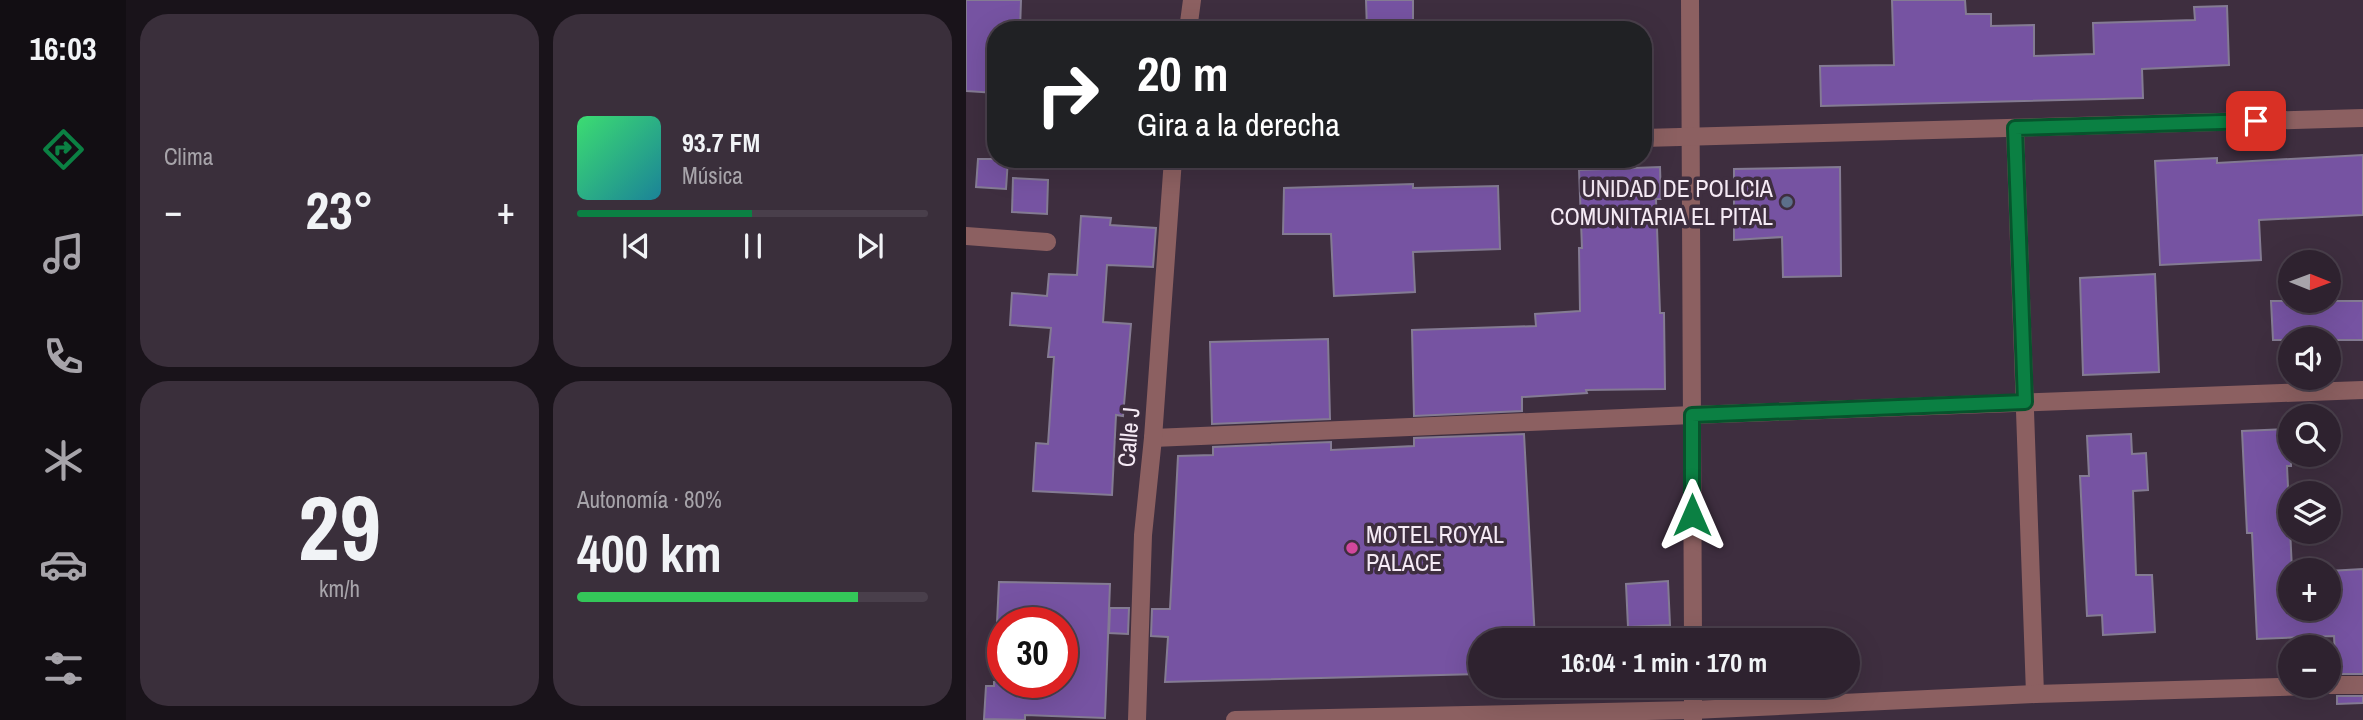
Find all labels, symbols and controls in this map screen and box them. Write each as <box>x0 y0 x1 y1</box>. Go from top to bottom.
text: 16:03 <box>29 27 97 70</box>
text: 20 m <box>1137 40 1229 106</box>
icon: right <box>1022 49 1113 140</box>
pin <box>2226 91 2286 151</box>
icon: arrive <box>2237 102 2275 140</box>
text: Gira a la derecha <box>1137 103 1340 146</box>
icon: directions <box>39 125 88 174</box>
text: 93.7 FM <box>682 125 760 160</box>
text: Clima <box>164 141 213 172</box>
text: Música <box>682 160 743 191</box>
place label: UNIDAD DE POLICIA COMUNITARIA EL PITAL <box>1550 172 1774 232</box>
text: 23° <box>305 175 374 245</box>
text: − <box>164 185 182 236</box>
text: + <box>497 185 515 236</box>
marker: UNIDAD DE POLICIA COMUNITARIA EL PITAL <box>1779 194 1795 210</box>
icon: previous <box>617 227 655 265</box>
icon: pause <box>734 227 772 265</box>
icon: next <box>851 227 889 265</box>
icon: music <box>39 229 88 278</box>
north arrow <box>2278 250 2342 313</box>
map controls <box>2278 250 2341 698</box>
button: sound <box>2278 327 2341 390</box>
icon: phone <box>39 332 88 381</box>
button: search <box>2278 404 2341 467</box>
street label: Calle J <box>1109 406 1147 468</box>
icon: climate <box>39 436 88 485</box>
text: 29 <box>298 466 381 588</box>
position arrow <box>1655 478 1729 552</box>
button: layers <box>2278 481 2341 544</box>
text: Autonomía · 80% <box>577 484 722 515</box>
text: 400 km <box>577 518 722 588</box>
place label: MOTEL ROYAL PALACE <box>1366 518 1504 578</box>
icon: car <box>39 540 88 589</box>
marker: MOTEL ROYAL PALACE <box>1344 540 1360 556</box>
button: + <box>2278 558 2341 621</box>
text: km/h <box>319 573 360 604</box>
speed limit sign: 30 <box>987 607 1078 698</box>
button: − <box>2278 635 2341 698</box>
icon: filters <box>39 644 88 693</box>
text: 16:04 · 1 min · 170 m <box>1561 645 1767 680</box>

